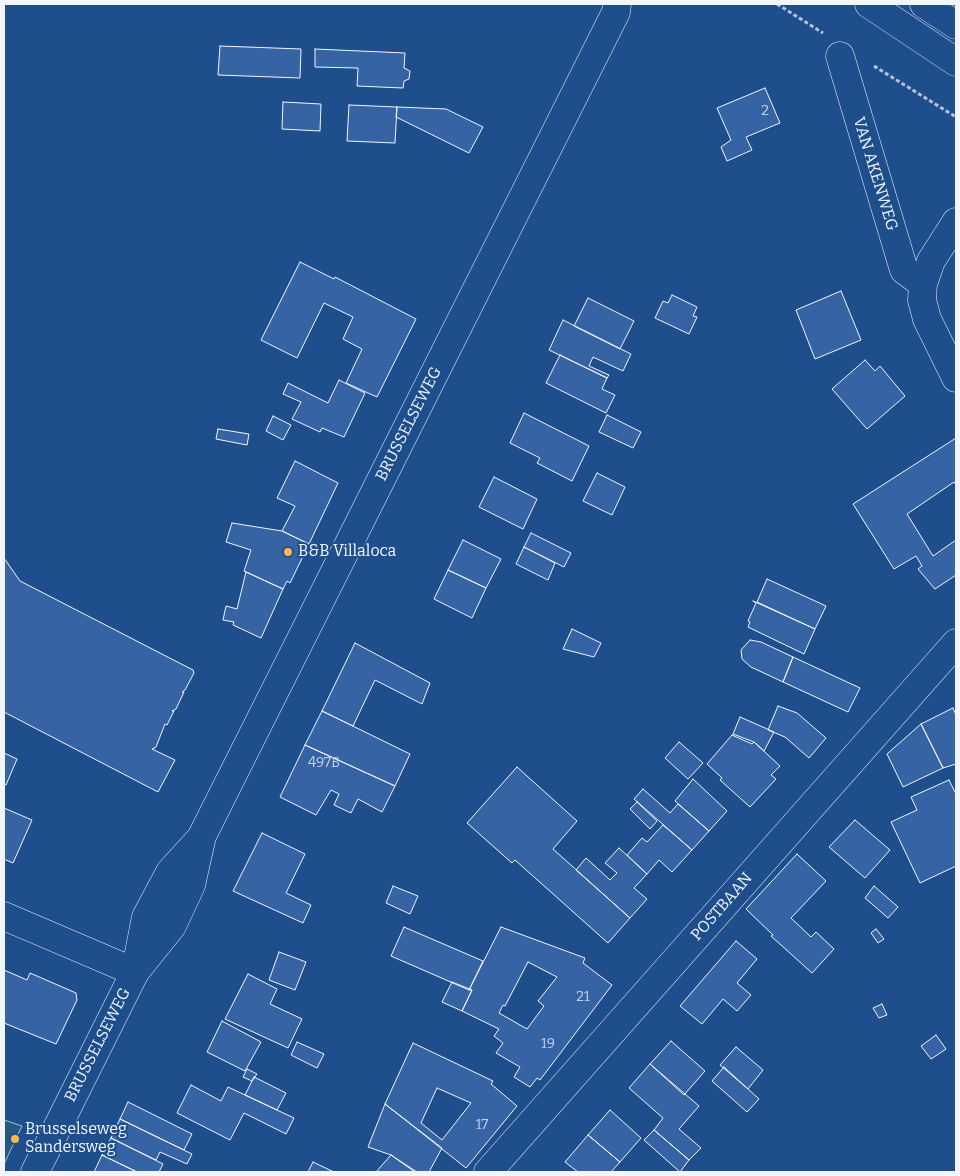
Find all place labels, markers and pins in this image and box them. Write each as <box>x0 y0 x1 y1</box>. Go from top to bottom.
place label: B&B Villaloca <box>298 542 396 562</box>
marker: B&B Villaloca <box>282 546 294 558</box>
place label: Brusselseweg Sandersweg <box>25 1120 127 1158</box>
marker: Brusselseweg Sandersweg <box>9 1133 21 1145</box>

